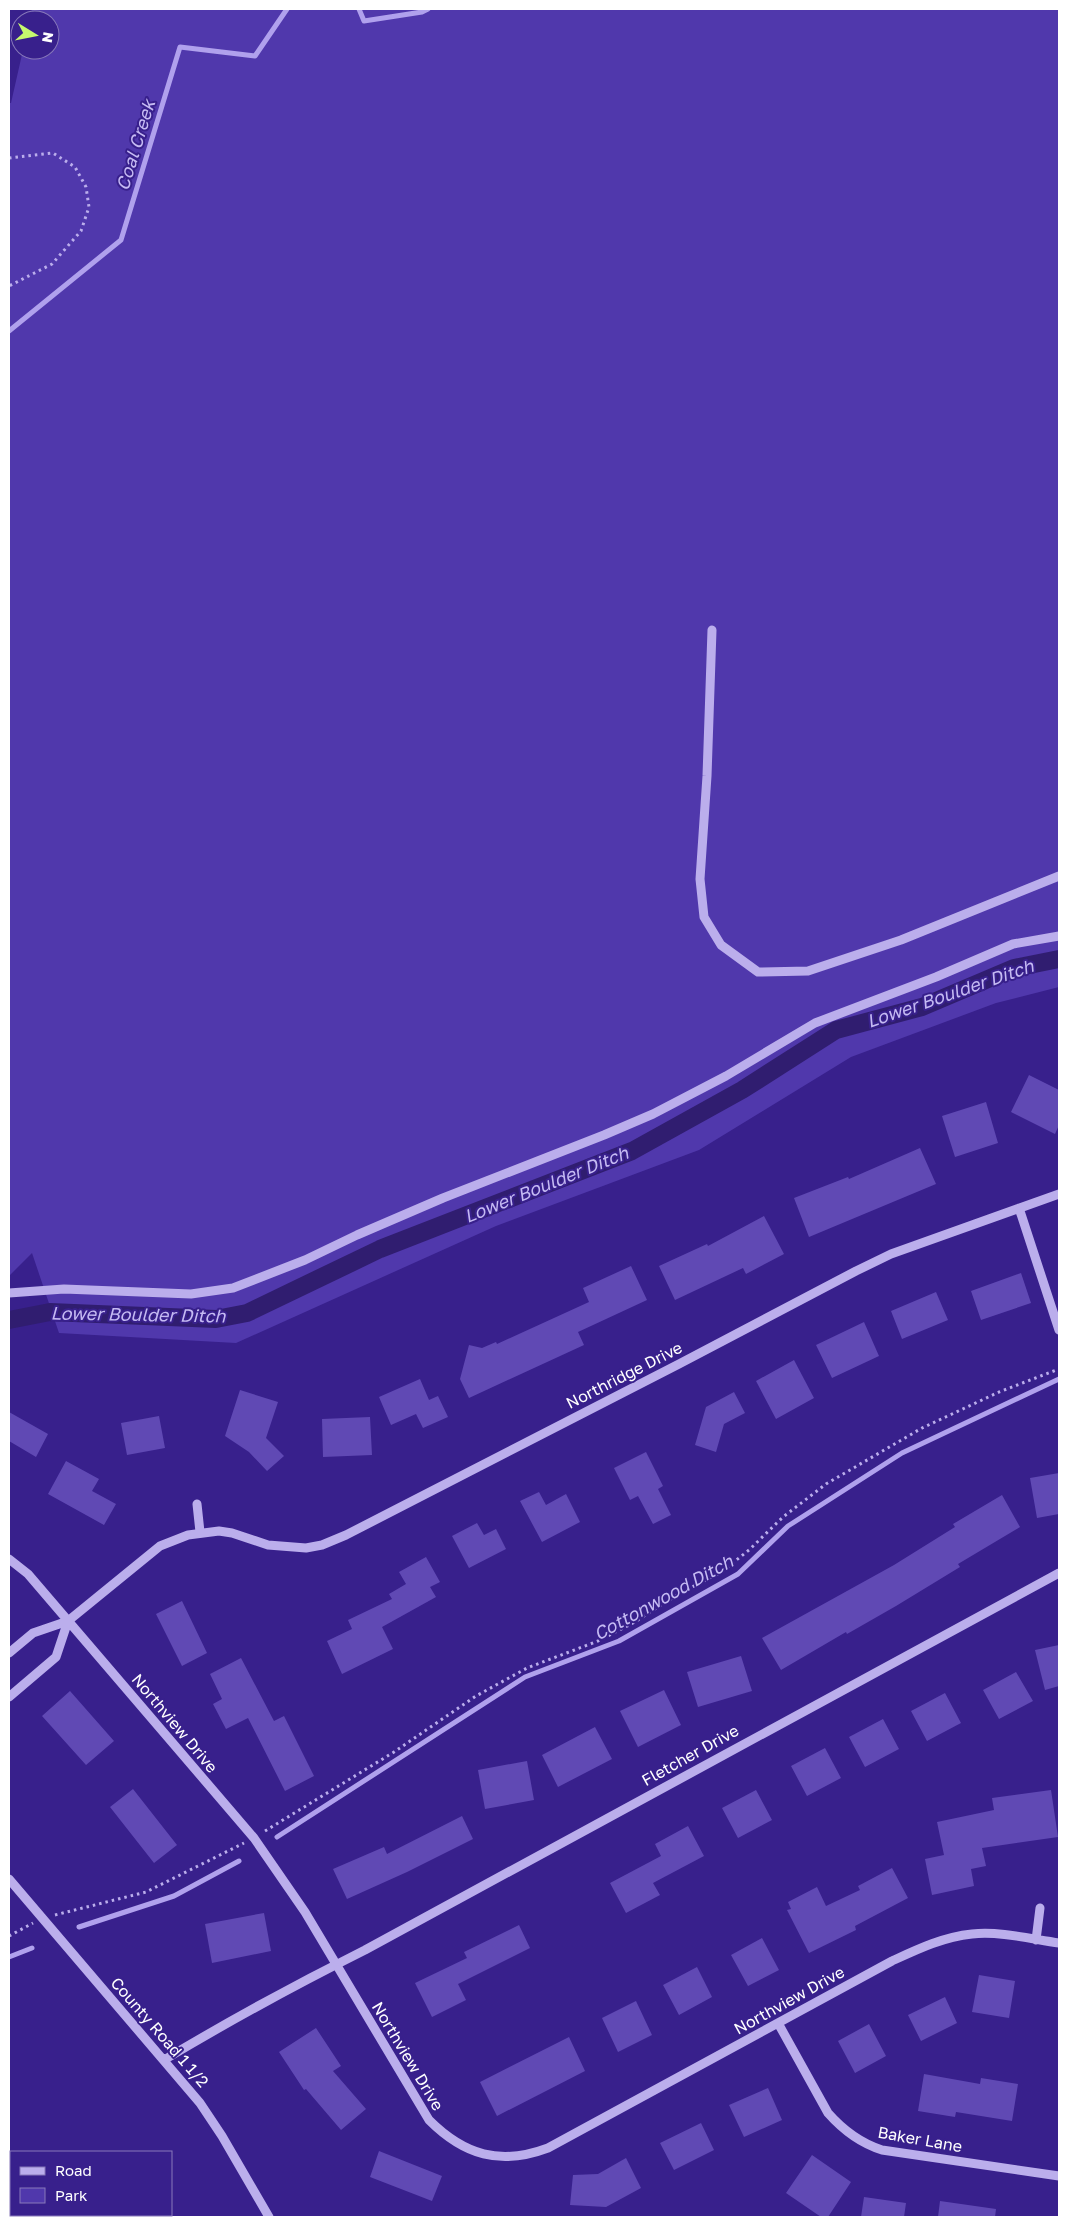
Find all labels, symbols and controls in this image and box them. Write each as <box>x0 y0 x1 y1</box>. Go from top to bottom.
north arrow <box>10 10 60 60</box>
text: N <box>39 31 58 44</box>
water label: Coal Creek <box>111 95 160 193</box>
water label: Lower Boulder Ditch <box>864 954 1037 1032</box>
water label: Lower Boulder Ditch <box>461 1141 632 1227</box>
water label: Lower Boulder Ditch <box>50 1301 227 1327</box>
street label: Northridge Drive <box>563 1337 685 1413</box>
water label: Cottonwood Ditch <box>589 1549 737 1644</box>
street label: Northview Drive <box>128 1669 222 1777</box>
street label: Fletcher Drive <box>638 1720 742 1790</box>
street label: Northview Drive <box>730 1961 848 2039</box>
street label: County Road 1 1/2 <box>107 1973 213 2091</box>
street label: Northview Drive <box>368 1998 448 2114</box>
street label: Baker Lane <box>876 2122 964 2156</box>
legend <box>10 2151 172 2216</box>
text: Road <box>55 2161 92 2179</box>
text: Park <box>55 2186 88 2204</box>

